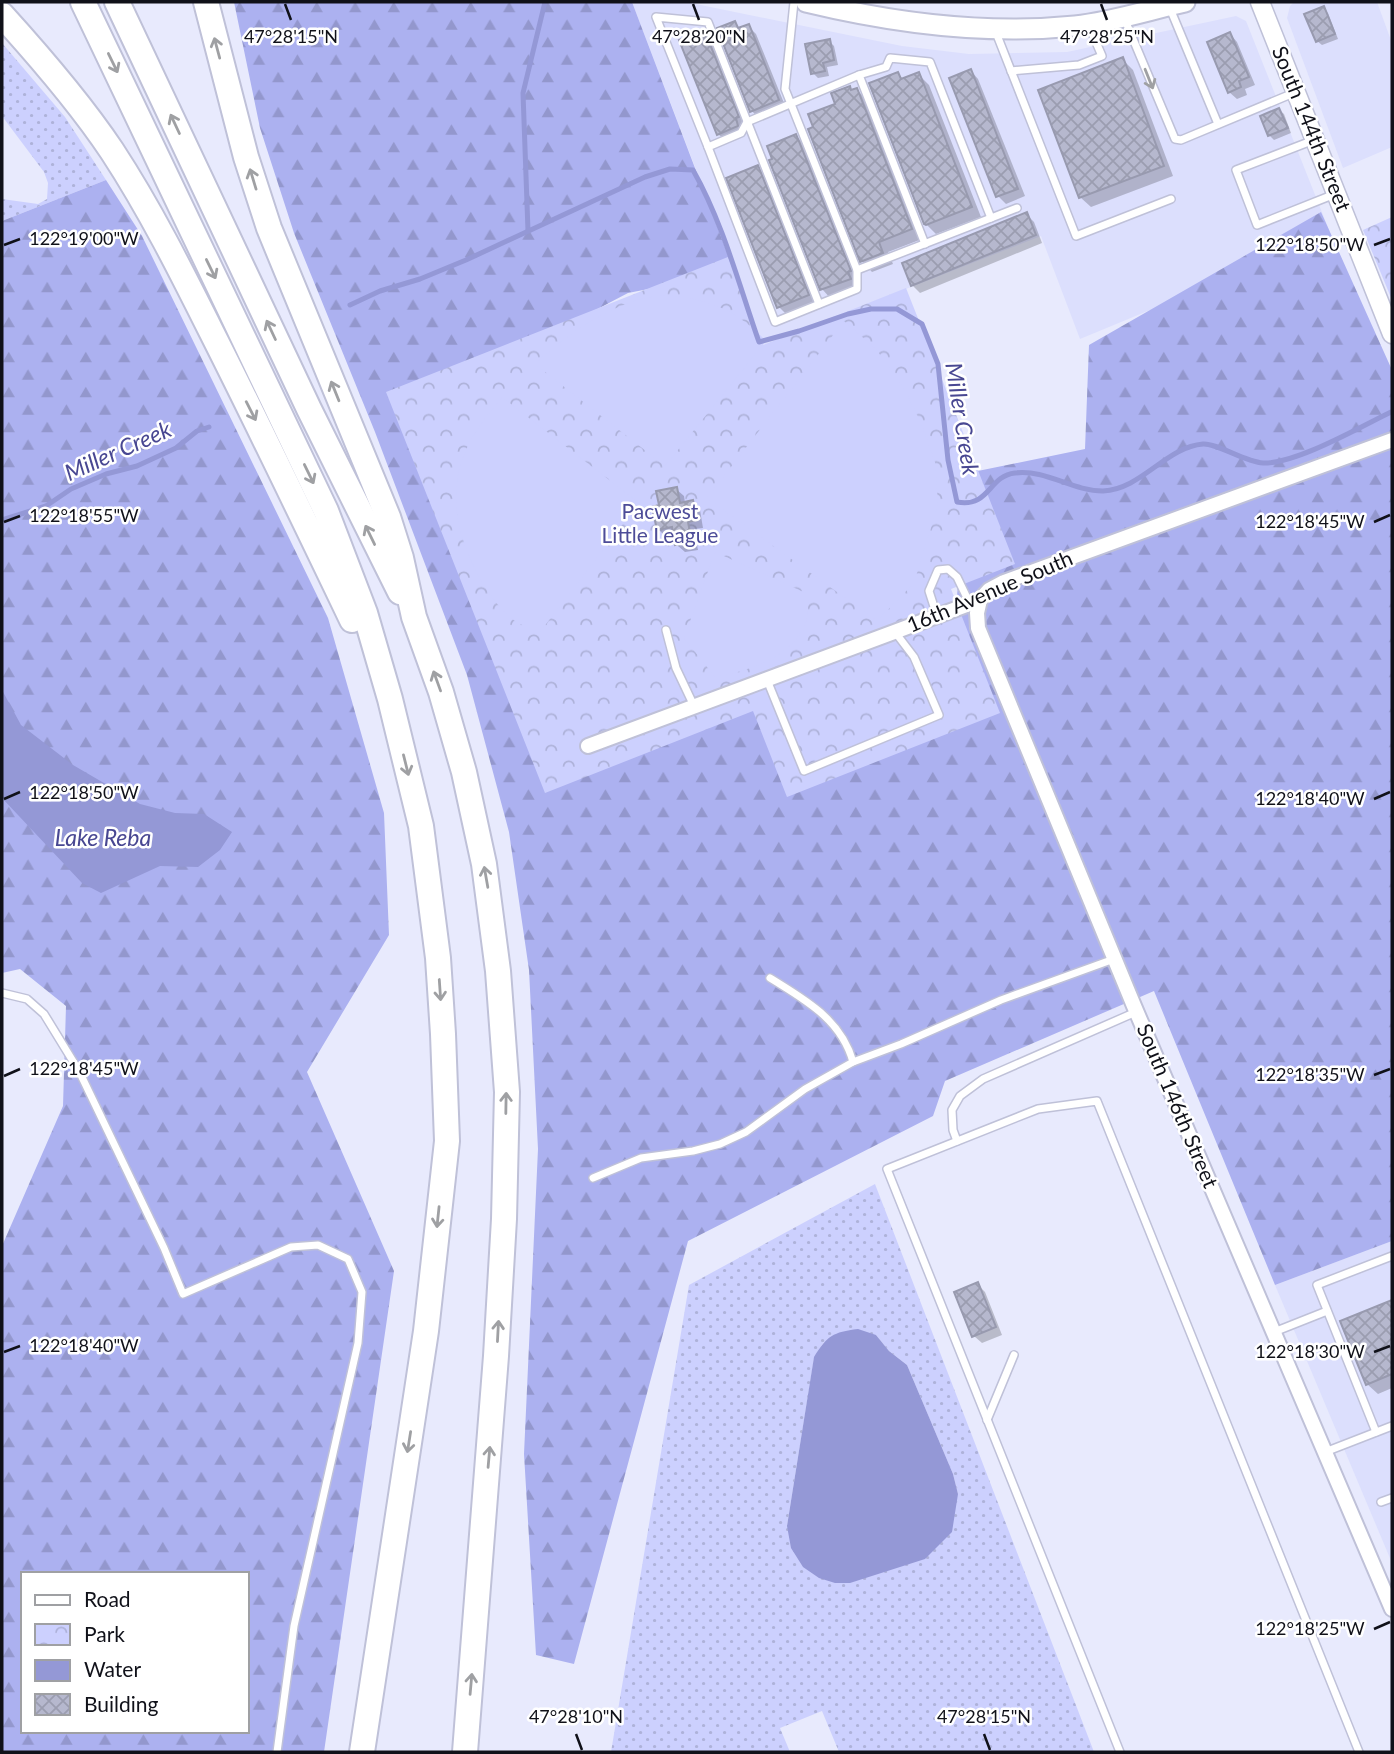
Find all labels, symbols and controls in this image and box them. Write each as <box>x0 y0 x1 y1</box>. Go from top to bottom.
text: 47°28'15"N <box>244 25 338 47</box>
text: 47°28'20"N <box>652 25 746 47</box>
text: 47°28'25"N <box>1060 25 1154 47</box>
one-way arrow <box>210 37 223 59</box>
street label: South 144th Street <box>1268 42 1357 215</box>
one-way arrow <box>106 52 120 73</box>
one-way arrow <box>1143 67 1156 89</box>
one-way arrow <box>167 114 181 135</box>
one-way arrow <box>246 168 258 190</box>
text: 122°19'00"W <box>29 227 139 249</box>
text: 122°18'50"W <box>1255 233 1365 255</box>
one-way arrow <box>204 258 218 279</box>
one-way arrow <box>264 320 278 341</box>
water label: Miller Creek <box>940 361 986 478</box>
one-way arrow <box>328 380 341 402</box>
one-way arrow <box>245 400 259 420</box>
water label: Miller Creek <box>60 414 176 486</box>
one-way arrow <box>302 463 316 484</box>
park label: Pacwest Little League <box>602 498 718 547</box>
text: 122°18'55"W <box>29 504 139 526</box>
text: 122°18'45"W <box>1255 510 1365 532</box>
one-way arrow <box>363 525 377 546</box>
street label: 16th Avenue South <box>903 544 1076 637</box>
one-way arrow <box>430 671 442 693</box>
one-way arrow <box>400 753 414 776</box>
text: 122°18'50"W <box>29 781 139 803</box>
text: 122°18'40"W <box>1255 787 1365 809</box>
water label: Lake Reba <box>55 823 151 851</box>
one-way arrow <box>479 866 492 889</box>
one-way arrow <box>434 978 447 1001</box>
street label: South 146th Street <box>1132 1020 1224 1192</box>
text: 122°18'45"W <box>29 1057 139 1079</box>
text: 122°18'35"W <box>1255 1063 1365 1085</box>
one-way arrow <box>500 1092 513 1115</box>
one-way arrow <box>432 1205 445 1228</box>
one-way arrow <box>492 1320 505 1342</box>
text: 122°18'40"W <box>29 1334 139 1356</box>
text: 122°18'30"W <box>1255 1340 1365 1362</box>
one-way arrow <box>402 1431 415 1453</box>
one-way arrow <box>483 1447 496 1469</box>
legend <box>21 1572 248 1733</box>
text: Road <box>84 1586 131 1611</box>
text: 122°18'25"W <box>1255 1617 1365 1639</box>
text: Park <box>84 1621 125 1646</box>
text: Water <box>84 1656 141 1681</box>
one-way arrow <box>465 1673 478 1696</box>
text: Building <box>84 1691 159 1716</box>
text: 47°28'10"N <box>529 1705 623 1727</box>
text: 47°28'15"N <box>937 1705 1031 1727</box>

